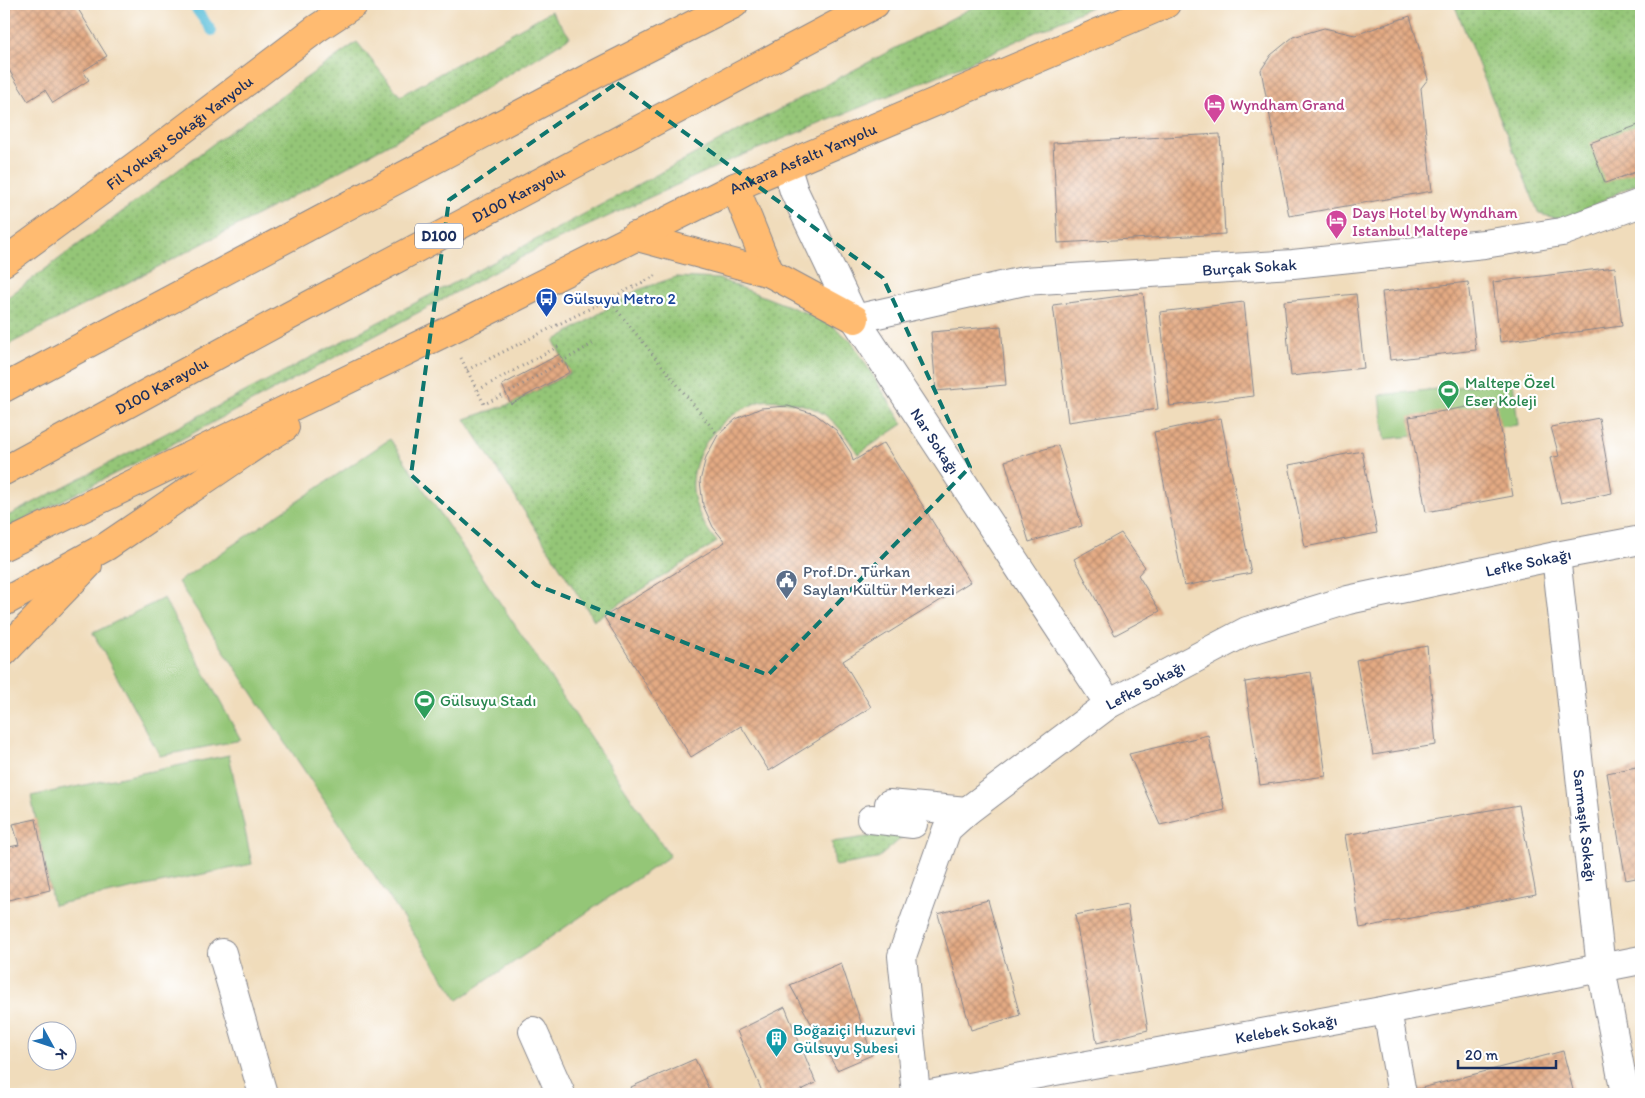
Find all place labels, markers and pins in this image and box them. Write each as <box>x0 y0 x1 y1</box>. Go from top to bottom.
hotel icon: Wyndham Grand <box>1202 92 1226 123</box>
place label: Wyndham Grand <box>1230 95 1345 114</box>
place label: Days Hotel by Wyndham Istanbul Maltepe <box>1352 203 1518 240</box>
hotel icon: Days Hotel by Wyndham Istanbul Maltepe <box>1324 209 1348 240</box>
bus stop icon: Gülsuyu Metro 2 <box>535 286 559 317</box>
place label: Gülsuyu Metro 2 <box>563 289 676 308</box>
place label: Maltepe Özel Eser Koleji <box>1465 373 1555 410</box>
sports icon: Maltepe Özel Eser Koleji <box>1437 379 1461 410</box>
place label: Prof.Dr. Türkan Saylan Kültür Merkezi <box>803 562 955 599</box>
public building icon: Prof.Dr. Türkan Saylan Kültür Merkezi <box>775 568 799 599</box>
sports icon: Gülsuyu Stadı <box>412 688 436 719</box>
place label: Gülsuyu Stadı <box>440 691 536 710</box>
place label: Boğaziçi Huzurevi Gülsuyu Şubesi <box>793 1020 916 1057</box>
building icon: Boğaziçi Huzurevi Gülsuyu Şubesi <box>765 1026 789 1057</box>

